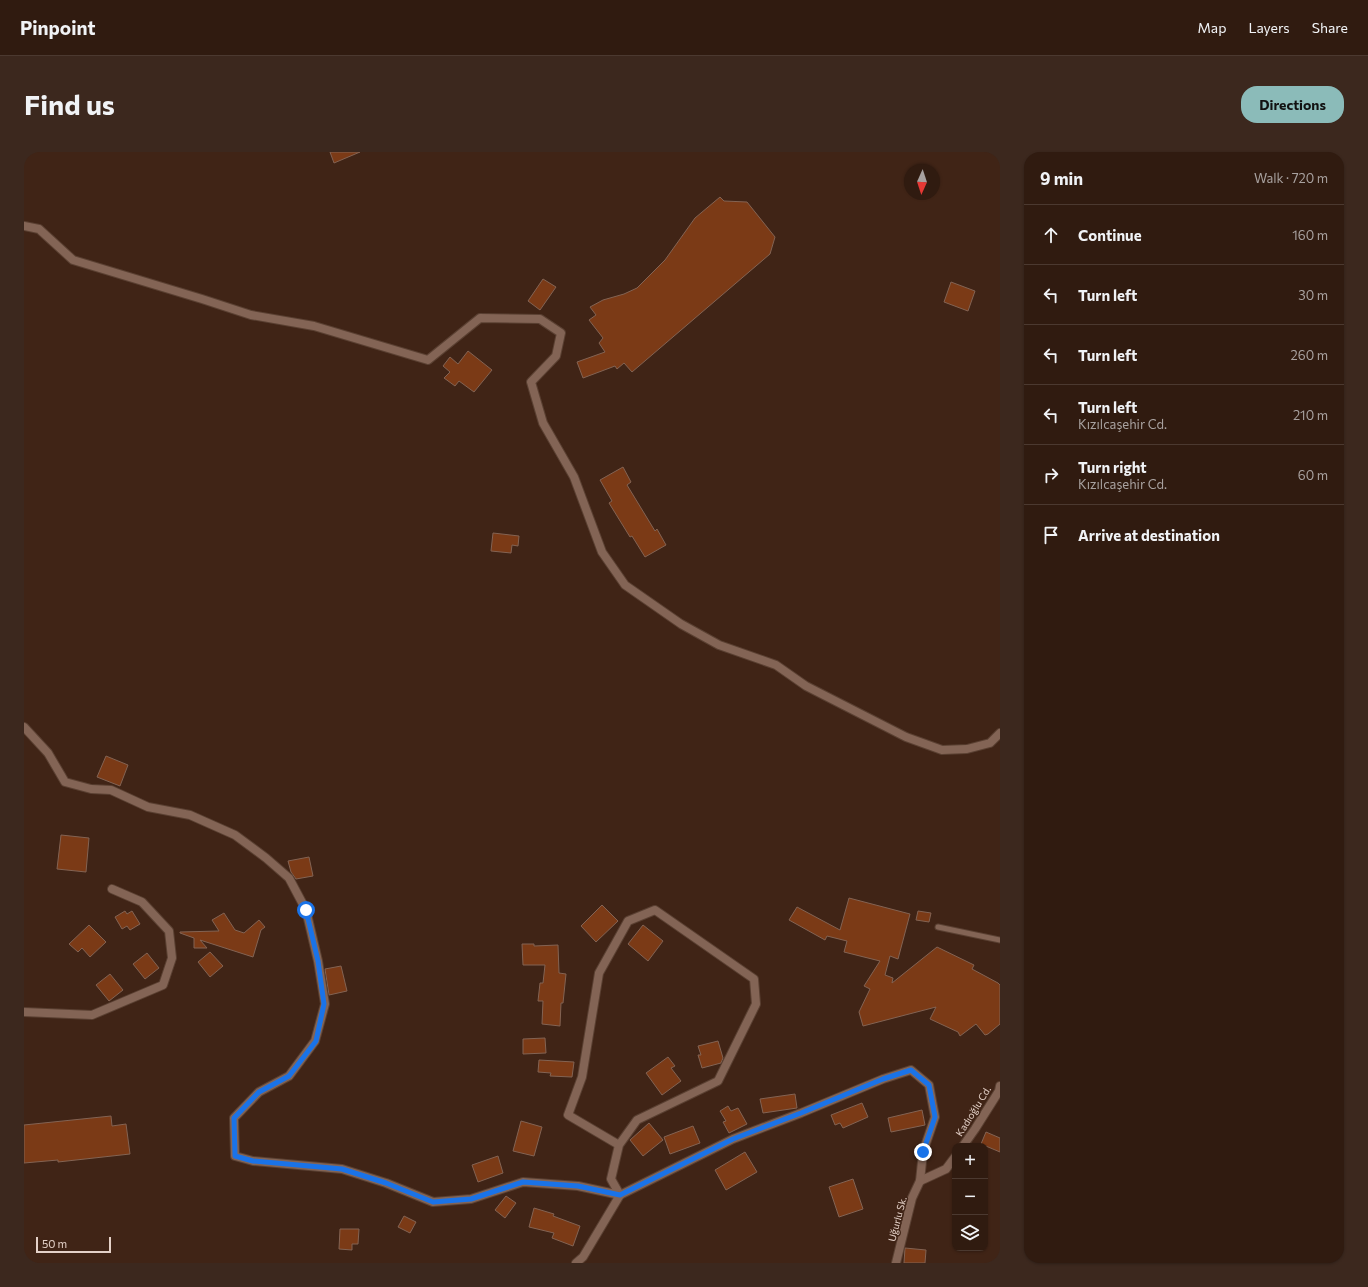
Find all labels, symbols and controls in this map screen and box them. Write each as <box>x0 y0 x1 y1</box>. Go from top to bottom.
text: Pinpoint <box>20 16 96 39</box>
text: Map <box>1198 19 1226 36</box>
text: Layers <box>1248 19 1290 36</box>
text: Share <box>1312 19 1348 36</box>
button: Directions <box>1241 86 1344 123</box>
text: Find us <box>24 87 115 121</box>
north arrow <box>904 164 940 200</box>
text: 9 min <box>1040 168 1083 189</box>
text: Walk · 720 m <box>1254 170 1328 186</box>
icon: ahead <box>1040 224 1062 246</box>
text: Continue <box>1078 226 1142 244</box>
text: 160 m <box>1292 227 1328 243</box>
icon: left <box>1040 284 1062 306</box>
text: Turn left <box>1078 286 1137 304</box>
text: 30 m <box>1298 287 1328 303</box>
icon: left <box>1040 344 1062 366</box>
text: Turn left <box>1078 346 1137 364</box>
text: 260 m <box>1291 347 1328 363</box>
text: Turn left <box>1078 398 1137 416</box>
icon: left <box>1040 404 1062 426</box>
text: 210 m <box>1293 407 1328 423</box>
text: Kızılcaşehir Cd. <box>1078 416 1167 432</box>
text: Turn right <box>1078 458 1147 476</box>
icon: right <box>1040 464 1062 486</box>
text: 60 m <box>1298 467 1328 483</box>
text: Kızılcaşehir Cd. <box>1078 476 1167 492</box>
icon: arrive <box>1040 524 1062 546</box>
text: Arrive at destination <box>1078 526 1220 544</box>
route start <box>297 901 315 919</box>
street label: Kadıoğlu Cd. <box>953 1084 993 1138</box>
route end <box>914 1143 932 1161</box>
map controls <box>952 1143 988 1251</box>
button: + <box>952 1143 988 1179</box>
button: − <box>952 1179 988 1215</box>
street label: Uğurlu Sk. <box>885 1195 909 1243</box>
button: layers <box>952 1215 988 1251</box>
scale bar <box>36 1235 111 1254</box>
text: 50 m <box>42 1237 67 1250</box>

